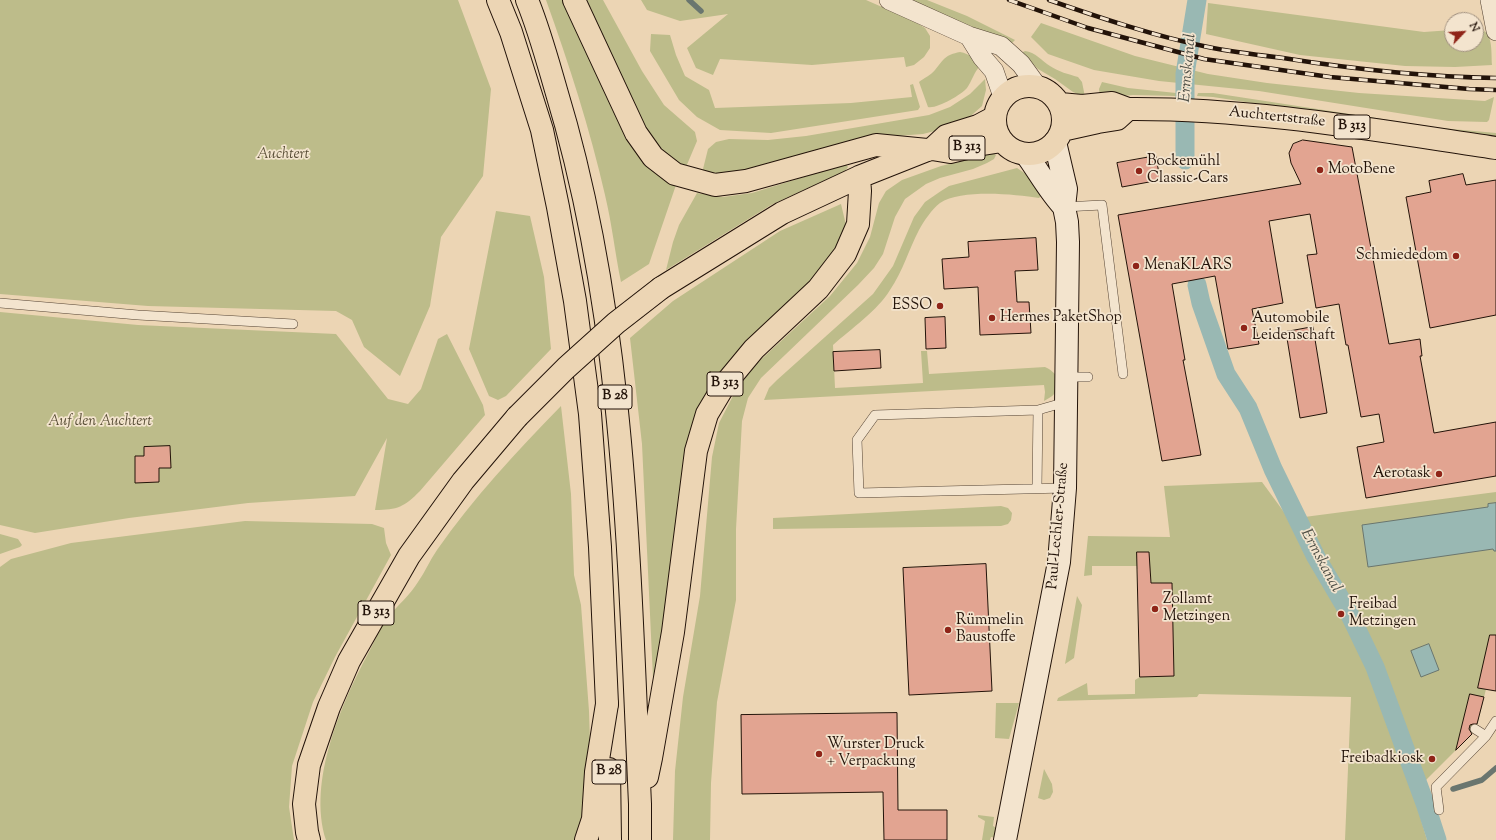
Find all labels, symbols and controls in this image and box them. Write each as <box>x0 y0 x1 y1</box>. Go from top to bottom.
north arrow <box>1444 12 1484 52</box>
text: N <box>1465 20 1483 35</box>
water label: Ermskanal <box>1176 33 1202 103</box>
street label: Auchtertstraße <box>1228 104 1326 132</box>
road number: B 313 <box>1334 115 1370 139</box>
road number: B 313 <box>949 136 985 160</box>
park label: Auchtert <box>257 146 309 164</box>
place label: Bockemühl Classic-Cars <box>1147 153 1228 188</box>
place label: MotoBene <box>1328 161 1395 179</box>
marker: MotoBene <box>1315 165 1325 175</box>
marker: Bockemühl Classic-Cars <box>1134 166 1144 176</box>
place label: Schmiededom <box>1356 247 1448 265</box>
marker: Schmiededom <box>1451 251 1461 261</box>
place label: MenaKLARS <box>1144 257 1232 275</box>
marker: MenaKLARS <box>1131 261 1141 271</box>
place label: ESSO <box>892 297 932 315</box>
marker: ESSO <box>935 301 945 311</box>
place label: Hermes PaketShop <box>1000 309 1122 327</box>
place label: Automobile Leidenschaft <box>1252 310 1335 345</box>
marker: Hermes PaketShop <box>987 313 997 323</box>
marker: Automobile Leidenschaft <box>1239 323 1249 333</box>
road number: B 313 <box>707 372 743 396</box>
road number: B 28 <box>598 385 632 409</box>
park label: Auf den Auchtert <box>48 413 152 431</box>
street label: Paul-Lechler-Straße <box>1044 462 1074 590</box>
place label: Aerotask <box>1373 465 1431 483</box>
marker: Aerotask <box>1434 469 1444 479</box>
water label: Ermskanal <box>1295 526 1345 596</box>
place label: Zollamt Metzingen <box>1163 591 1230 626</box>
place label: Freibad Metzingen <box>1349 596 1416 631</box>
road number: B 313 <box>358 601 394 625</box>
marker: Zollamt Metzingen <box>1150 604 1160 614</box>
marker: Freibad Metzingen <box>1336 609 1346 619</box>
place label: Rümmelin Baustoffe <box>956 612 1024 647</box>
marker: Rümmelin Baustoffe <box>943 625 953 635</box>
place label: Wurster Druck + Verpackung <box>827 736 925 771</box>
marker: Wurster Druck + Verpackung <box>814 749 824 759</box>
place label: Freibadkiosk <box>1341 750 1424 768</box>
marker: Freibadkiosk <box>1427 754 1437 764</box>
road number: B 28 <box>592 760 626 784</box>

